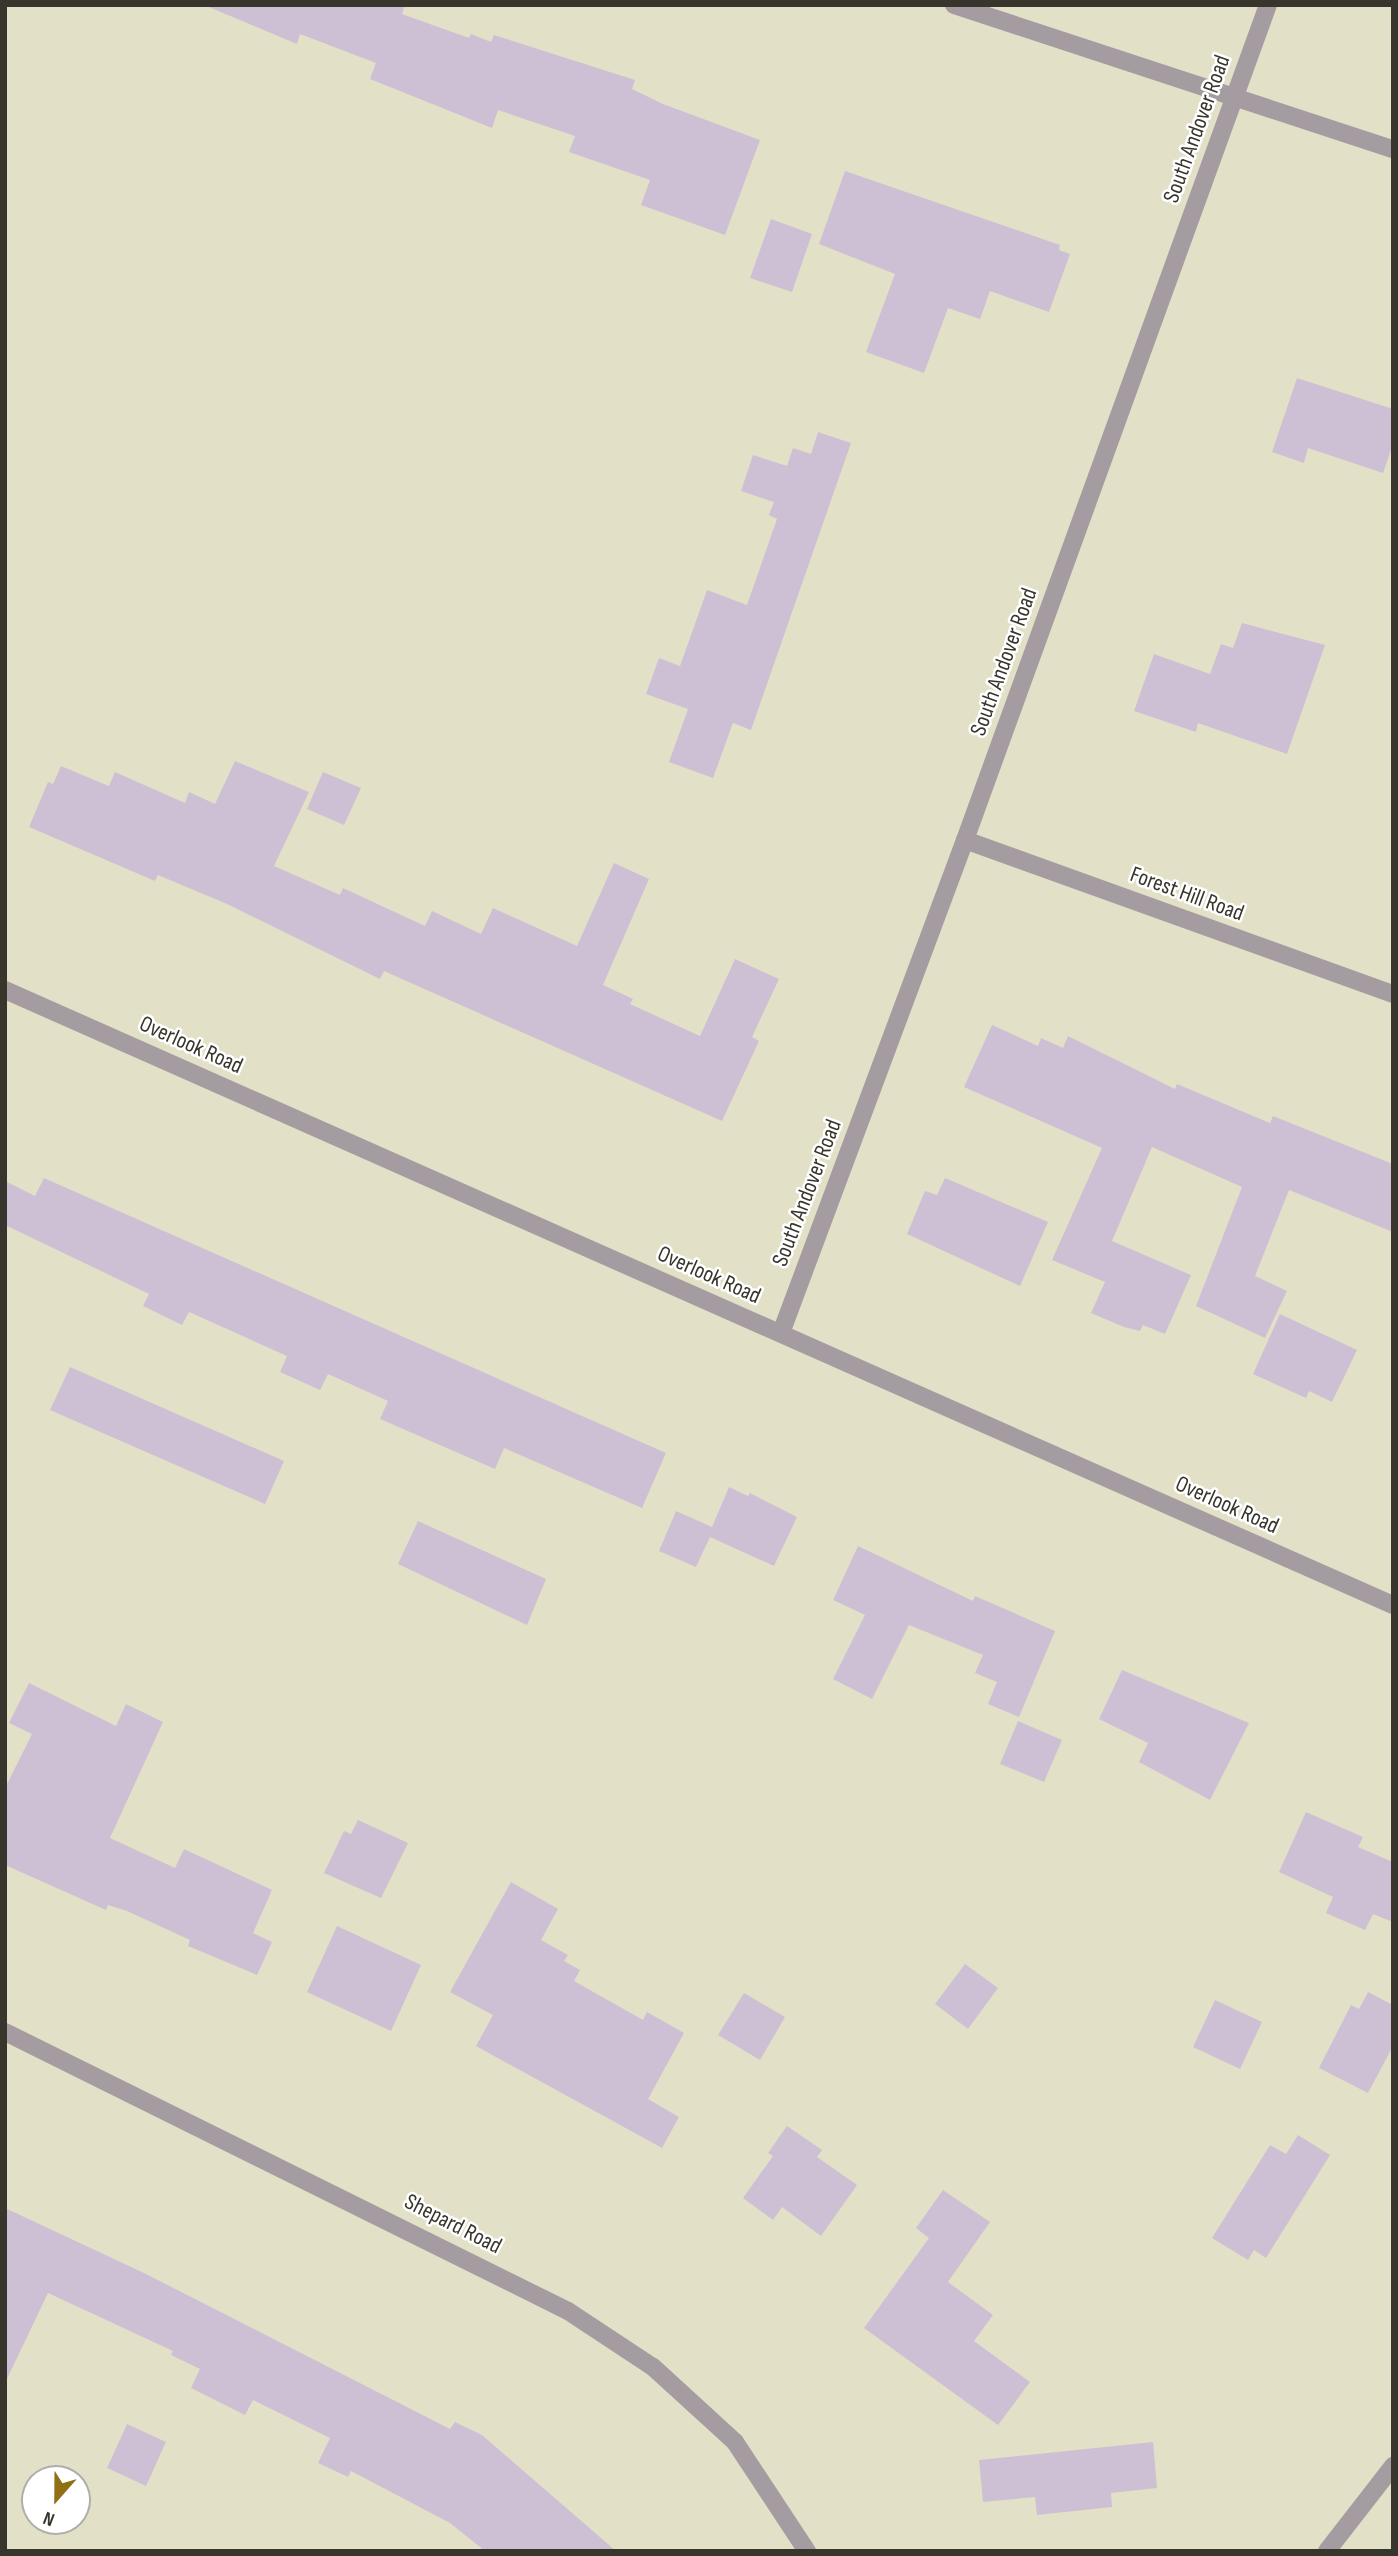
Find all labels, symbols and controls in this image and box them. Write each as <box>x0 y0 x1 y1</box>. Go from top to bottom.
street label: South Andover Road <box>1158 51 1236 207</box>
street label: South Andover Road <box>965 584 1043 740</box>
street label: Forest Hill Road <box>1126 861 1248 927</box>
street label: Overlook Road <box>135 1010 247 1080</box>
street label: South Andover Road <box>766 1116 848 1270</box>
street label: Overlook Road <box>653 1240 765 1310</box>
street label: Overlook Road <box>1171 1470 1283 1540</box>
street label: Shepard Road <box>400 2188 506 2260</box>
north arrow <box>21 2465 91 2535</box>
text: N <box>40 2506 58 2531</box>

